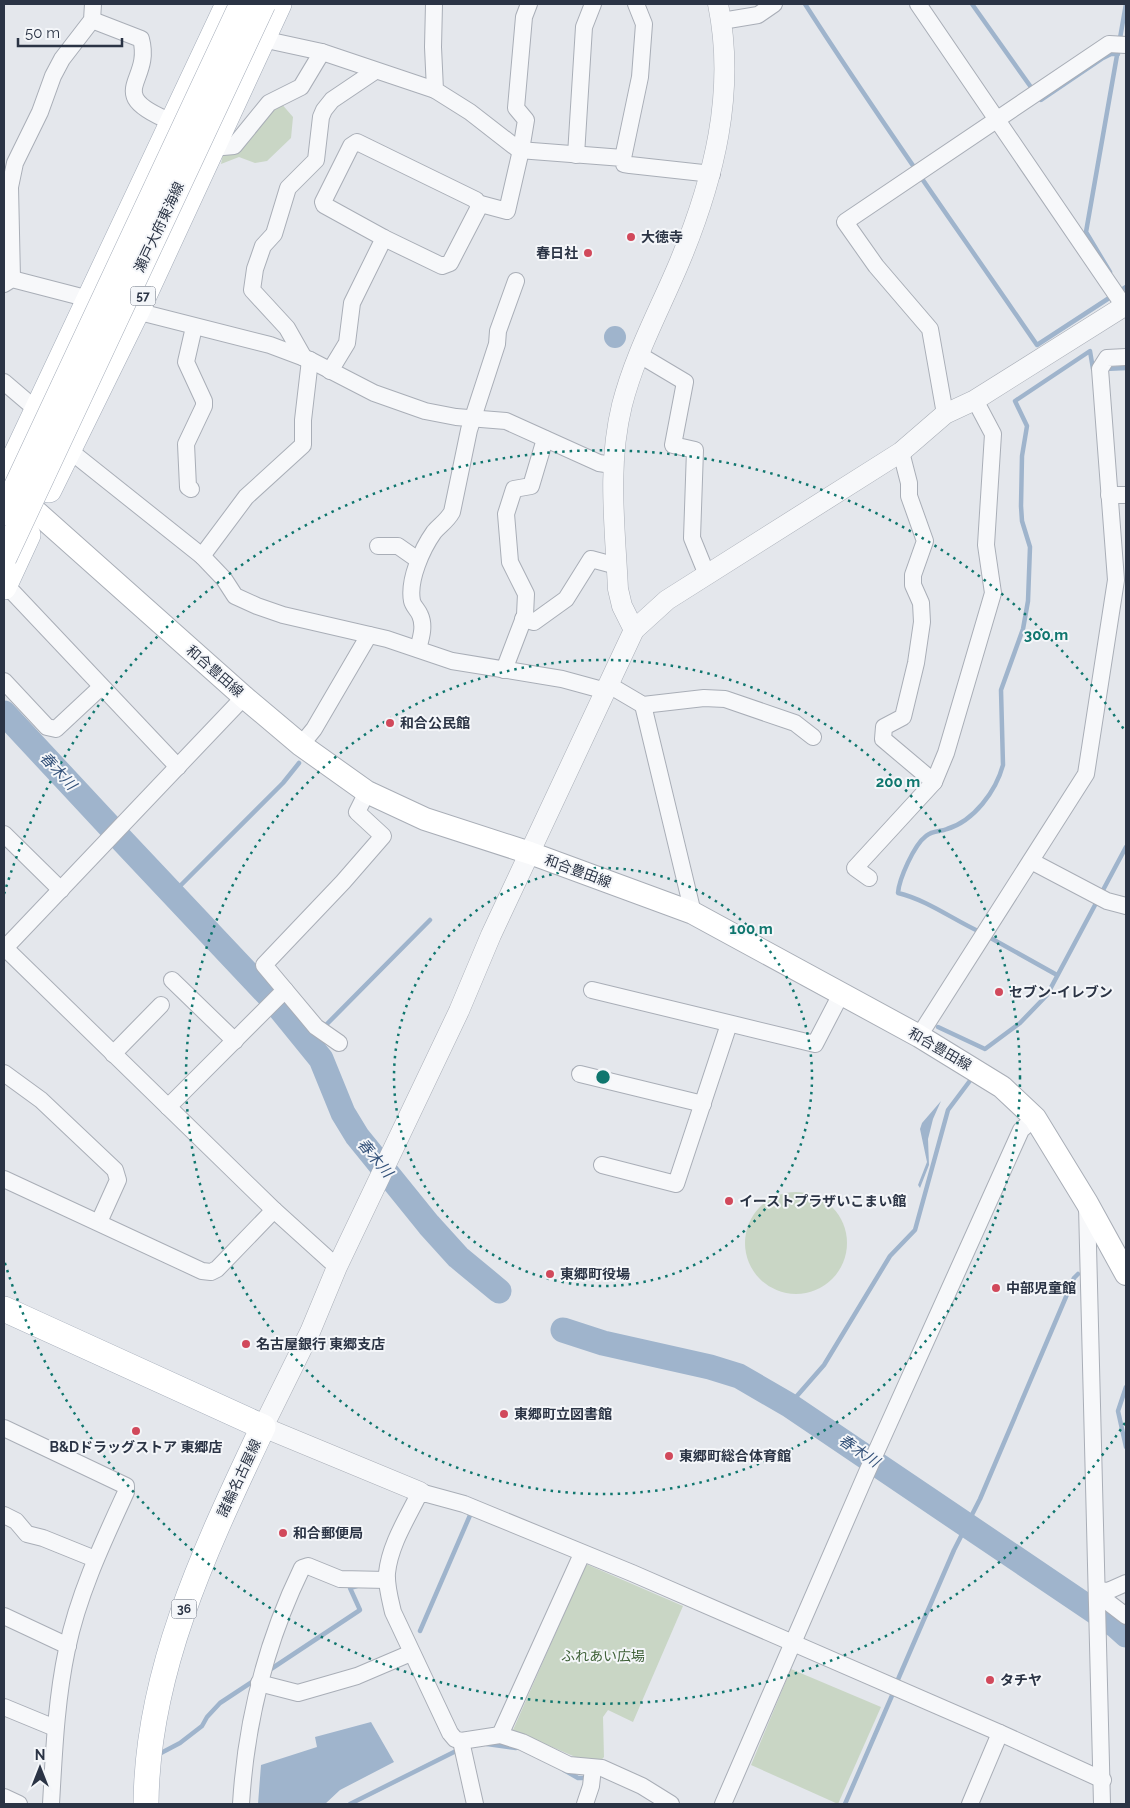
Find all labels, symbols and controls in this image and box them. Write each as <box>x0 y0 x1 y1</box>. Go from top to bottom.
scale bar <box>18 15 121 47</box>
text: 50 m <box>25 24 60 42</box>
street label: 瀬戸大府東海線 <box>131 179 187 275</box>
place label: 大徳寺 <box>641 229 683 245</box>
marker: 大徳寺 <box>625 231 637 243</box>
place label: 春日社 <box>536 245 578 261</box>
marker: 春日社 <box>582 247 594 259</box>
road number: 57 <box>130 286 156 306</box>
text: 300 m <box>1024 626 1068 644</box>
street label: 和合豊田線 <box>183 642 247 700</box>
place label: 和合公民館 <box>400 715 470 731</box>
marker: 和合公民館 <box>384 717 396 729</box>
water label: 春木川 <box>36 748 81 795</box>
text: 200 m <box>876 773 920 791</box>
street label: 和合豊田線 <box>542 852 614 890</box>
text: 100 m <box>729 920 773 938</box>
place label: セブン-イレブン <box>1009 984 1113 1000</box>
marker: セブン-イレブン <box>993 986 1005 998</box>
street label: 和合豊田線 <box>906 1025 974 1073</box>
centre of rings <box>594 1068 612 1086</box>
water label: 春木川 <box>354 1135 398 1183</box>
place label: イーストプラザいこまい館 <box>739 1193 906 1209</box>
marker: イーストプラザいこまい館 <box>723 1195 735 1207</box>
place label: 東郷町役場 <box>560 1266 630 1282</box>
marker: 東郷町役場 <box>544 1268 556 1280</box>
place label: 中部児童館 <box>1006 1280 1076 1296</box>
marker: 中部児童館 <box>990 1282 1002 1294</box>
place label: 名古屋銀行 東郷支店 <box>256 1336 385 1352</box>
marker: 名古屋銀行 東郷支店 <box>240 1338 252 1350</box>
place label: 東郷町立図書館 <box>514 1406 612 1422</box>
marker: 東郷町立図書館 <box>498 1408 510 1420</box>
marker: B&Dドラッグストア 東郷店 <box>130 1425 142 1437</box>
water label: 春木川 <box>835 1431 884 1472</box>
street label: 諸輪名古屋線 <box>214 1437 264 1519</box>
place label: B&Dドラッグストア 東郷店 <box>50 1439 222 1455</box>
place label: 東郷町総合体育館 <box>679 1448 791 1464</box>
marker: 東郷町総合体育館 <box>663 1450 675 1462</box>
place label: 和合郵便局 <box>293 1525 363 1541</box>
marker: 和合郵便局 <box>277 1527 289 1539</box>
road number: 36 <box>172 1600 196 1618</box>
park label: ふれあい広場 <box>561 1648 645 1664</box>
place label: タチヤ <box>1000 1672 1042 1688</box>
marker: タチヤ <box>984 1674 996 1686</box>
north arrow <box>15 1743 65 1793</box>
text: N <box>35 1747 45 1763</box>

